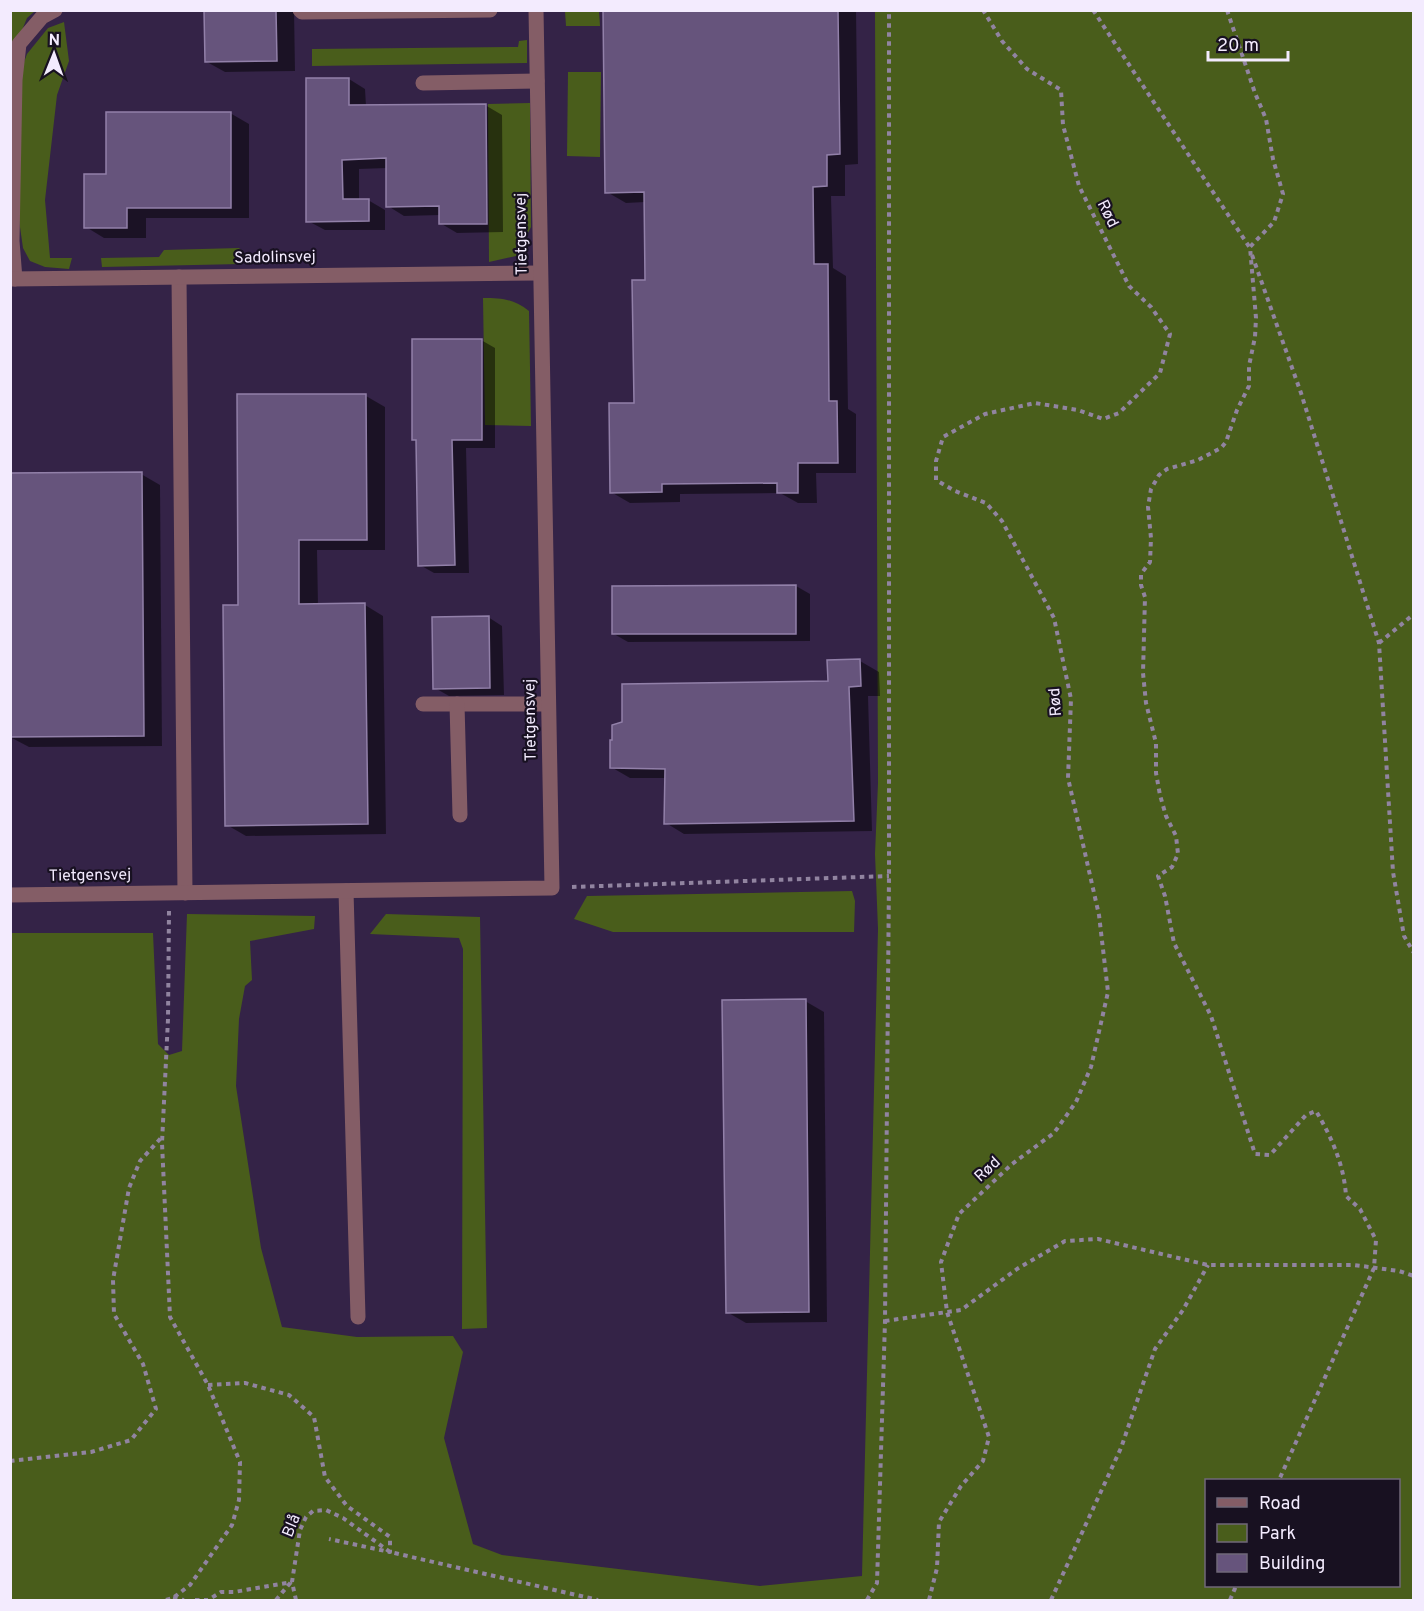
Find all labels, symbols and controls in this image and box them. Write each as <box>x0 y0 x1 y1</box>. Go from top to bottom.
north arrow <box>24 24 84 84</box>
scale bar <box>1208 24 1288 62</box>
text: N <box>48 31 60 51</box>
text: 20 m <box>1217 35 1259 58</box>
street label: Tietgensvej <box>511 193 533 275</box>
street label: Rød <box>1092 197 1122 231</box>
street label: Sadolinsvej <box>234 247 316 269</box>
street label: Tietgensvej <box>520 679 542 761</box>
street label: Rød <box>1045 687 1067 717</box>
street label: Tietgensvej <box>49 865 131 887</box>
street label: Rød <box>971 1153 1005 1187</box>
legend <box>1205 1479 1400 1587</box>
text: Road <box>1259 1493 1301 1516</box>
street label: Blå <box>278 1512 306 1540</box>
text: Park <box>1259 1523 1296 1546</box>
text: Building <box>1259 1553 1325 1576</box>

